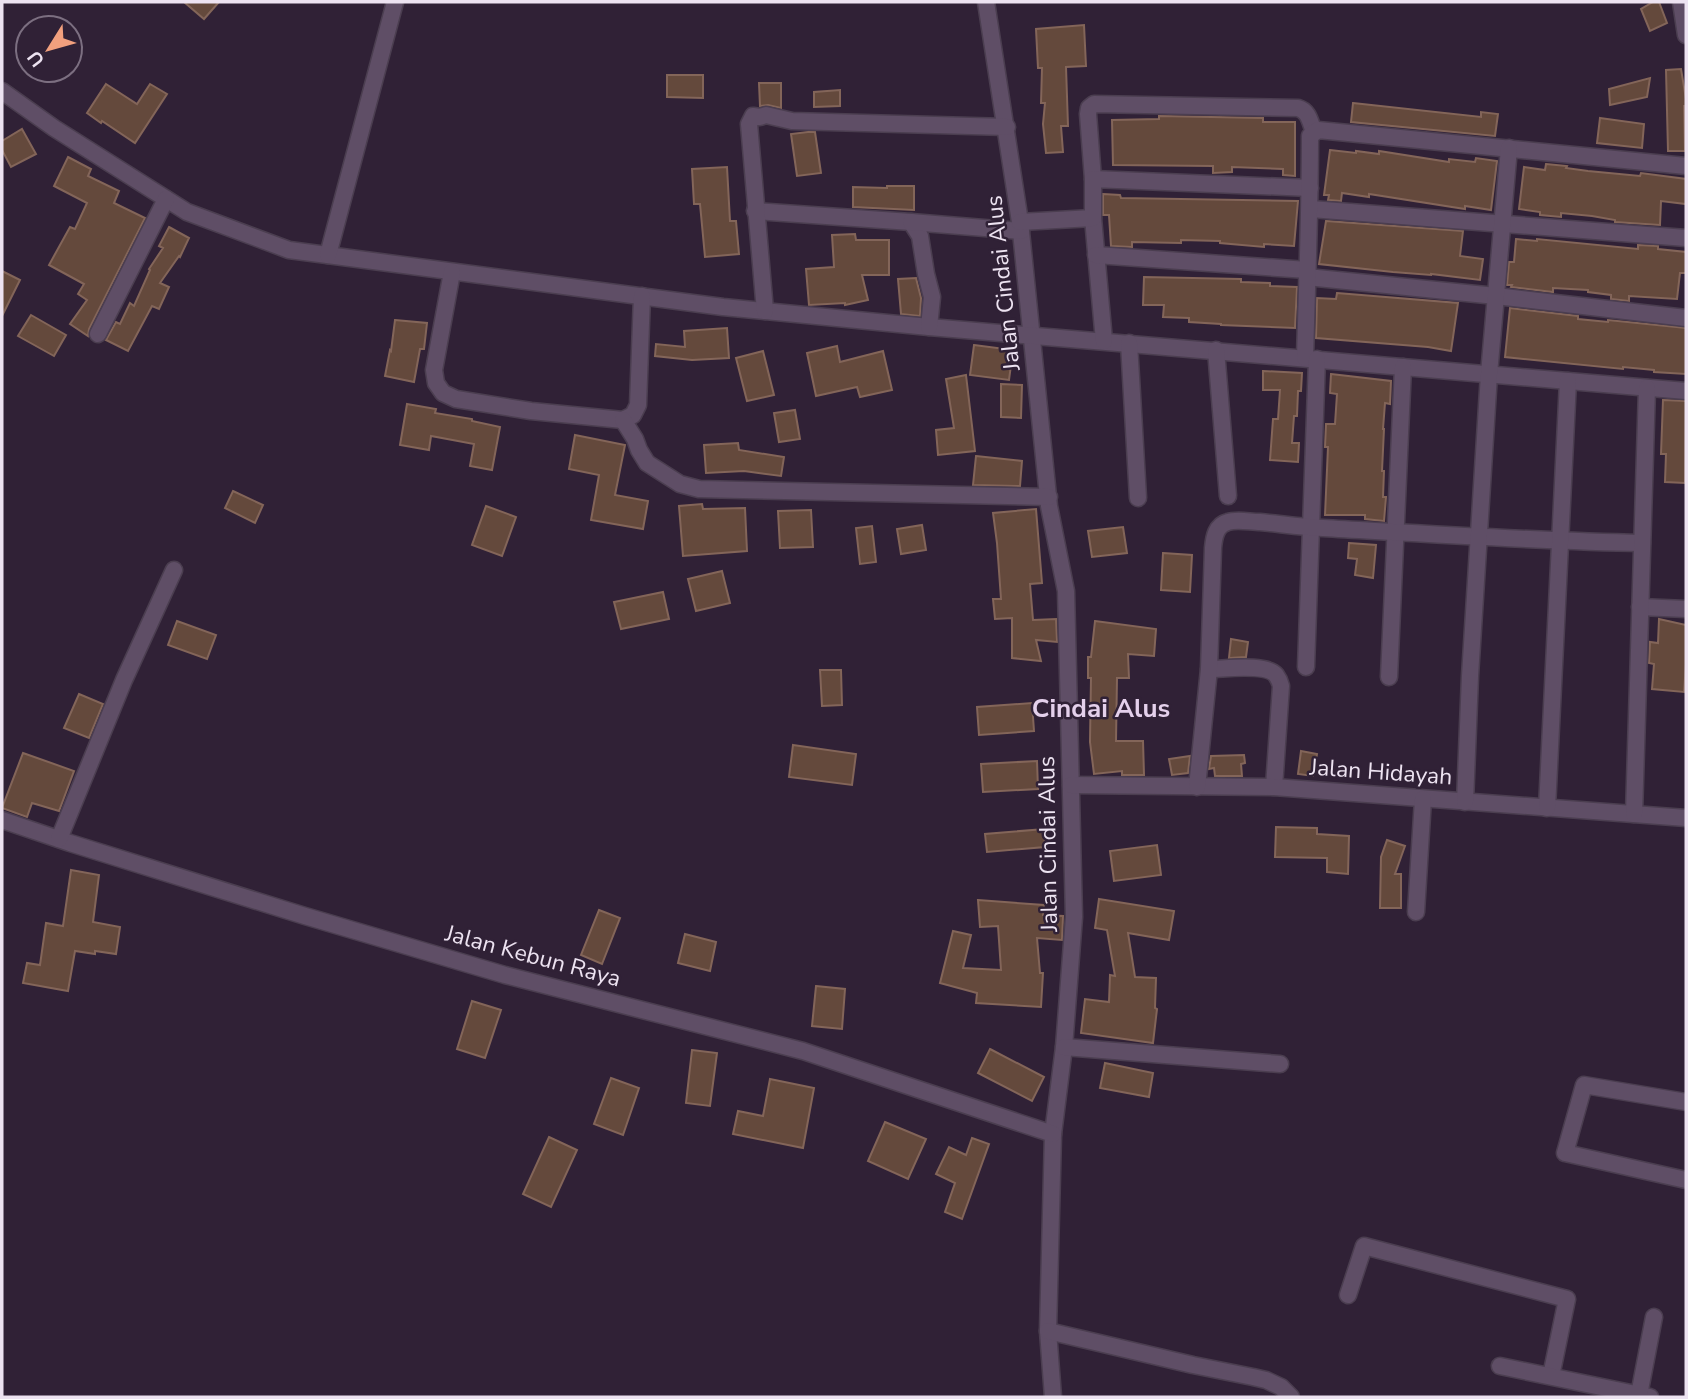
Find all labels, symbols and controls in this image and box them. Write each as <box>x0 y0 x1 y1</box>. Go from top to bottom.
north arrow <box>14 14 84 84</box>
text: U <box>22 45 51 72</box>
street label: Jalan Cindai Alus <box>978 194 1028 373</box>
district label: Cindai Alus <box>1032 691 1170 726</box>
street label: Jalan Hidayah <box>1308 751 1453 792</box>
street label: Jalan Cindai Alus <box>1031 756 1065 933</box>
street label: Jalan Kebun Raya <box>441 917 624 994</box>

